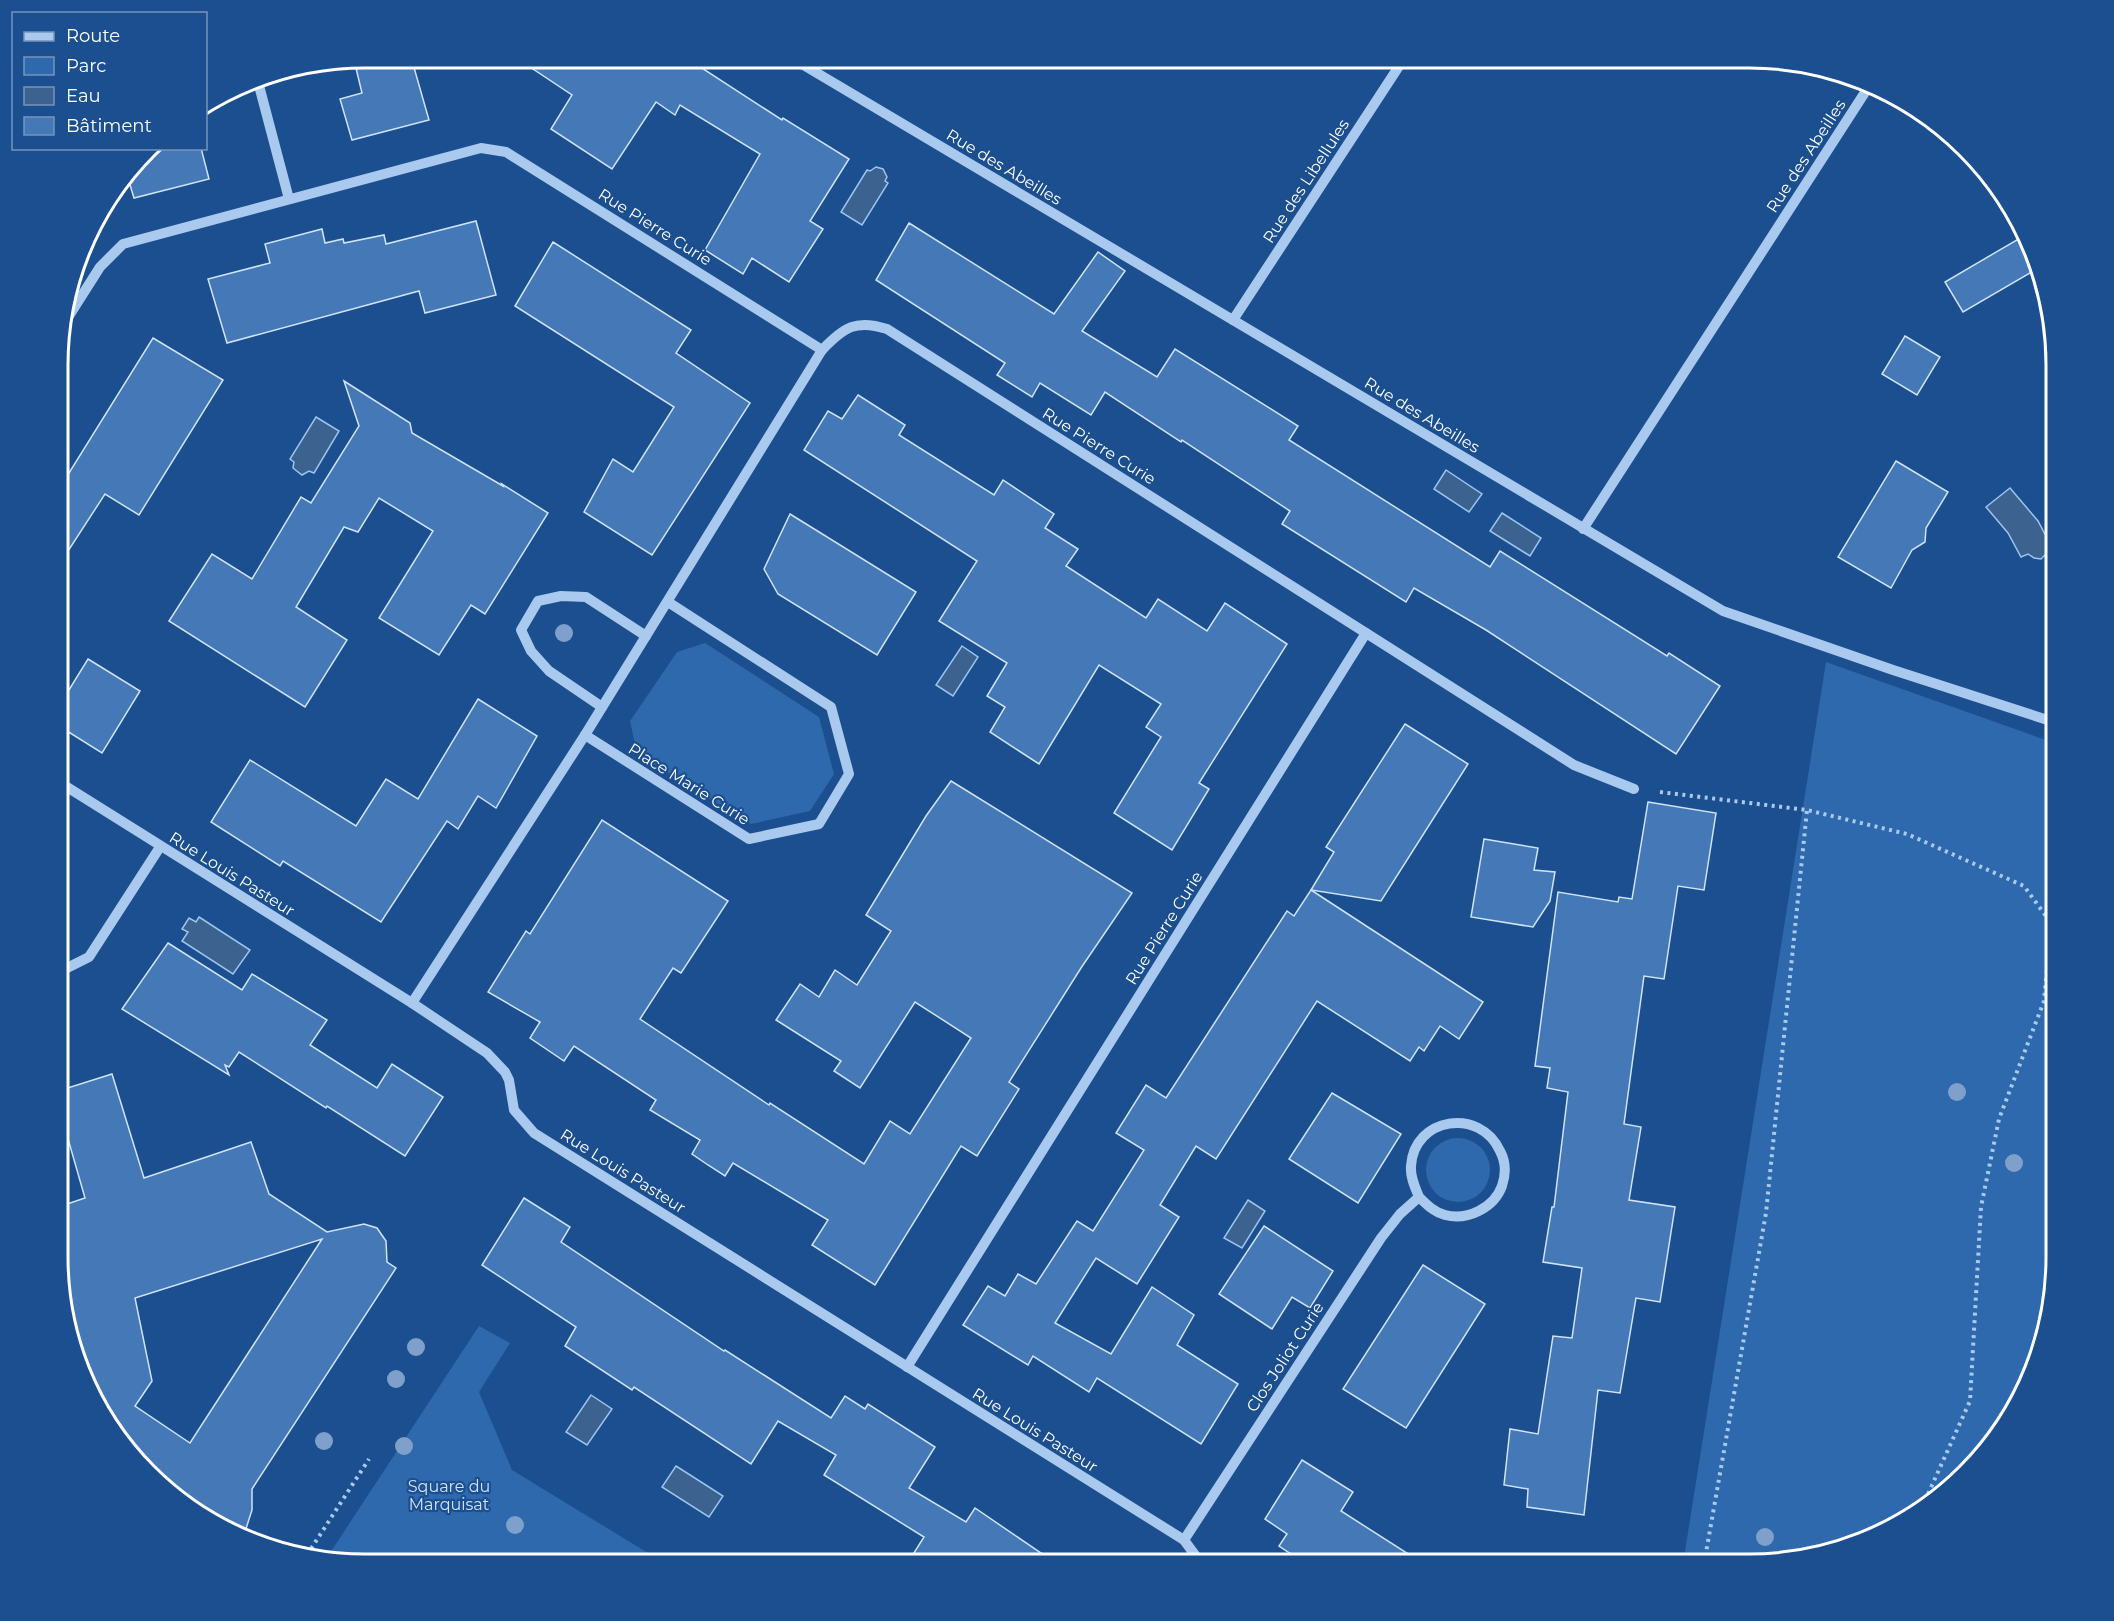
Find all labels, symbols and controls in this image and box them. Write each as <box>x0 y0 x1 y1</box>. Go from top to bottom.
legend <box>12 12 207 150</box>
text: Route <box>66 25 120 47</box>
text: Parc <box>66 55 106 77</box>
text: Eau <box>66 85 101 107</box>
street label: Rue des Abeilles <box>1762 96 1850 216</box>
text: Bâtiment <box>66 115 152 137</box>
street label: Rue des Libellules <box>1259 115 1353 247</box>
street label: Rue des Abeilles <box>943 125 1065 209</box>
street label: Rue Pierre Curie <box>595 184 715 270</box>
street label: Rue des Abeilles <box>1361 373 1483 457</box>
street label: Rue Pierre Curie <box>1039 403 1159 489</box>
street label: Place Marie Curie <box>625 739 753 829</box>
street label: Rue Louis Pasteur <box>166 828 298 920</box>
street label: Rue Pierre Curie <box>1121 868 1207 988</box>
street label: Rue Louis Pasteur <box>557 1125 689 1217</box>
street label: Clos Joliot Curie <box>1242 1299 1328 1415</box>
street label: Rue Louis Pasteur <box>969 1384 1101 1476</box>
park label: Square du Marquisat <box>408 1477 490 1514</box>

